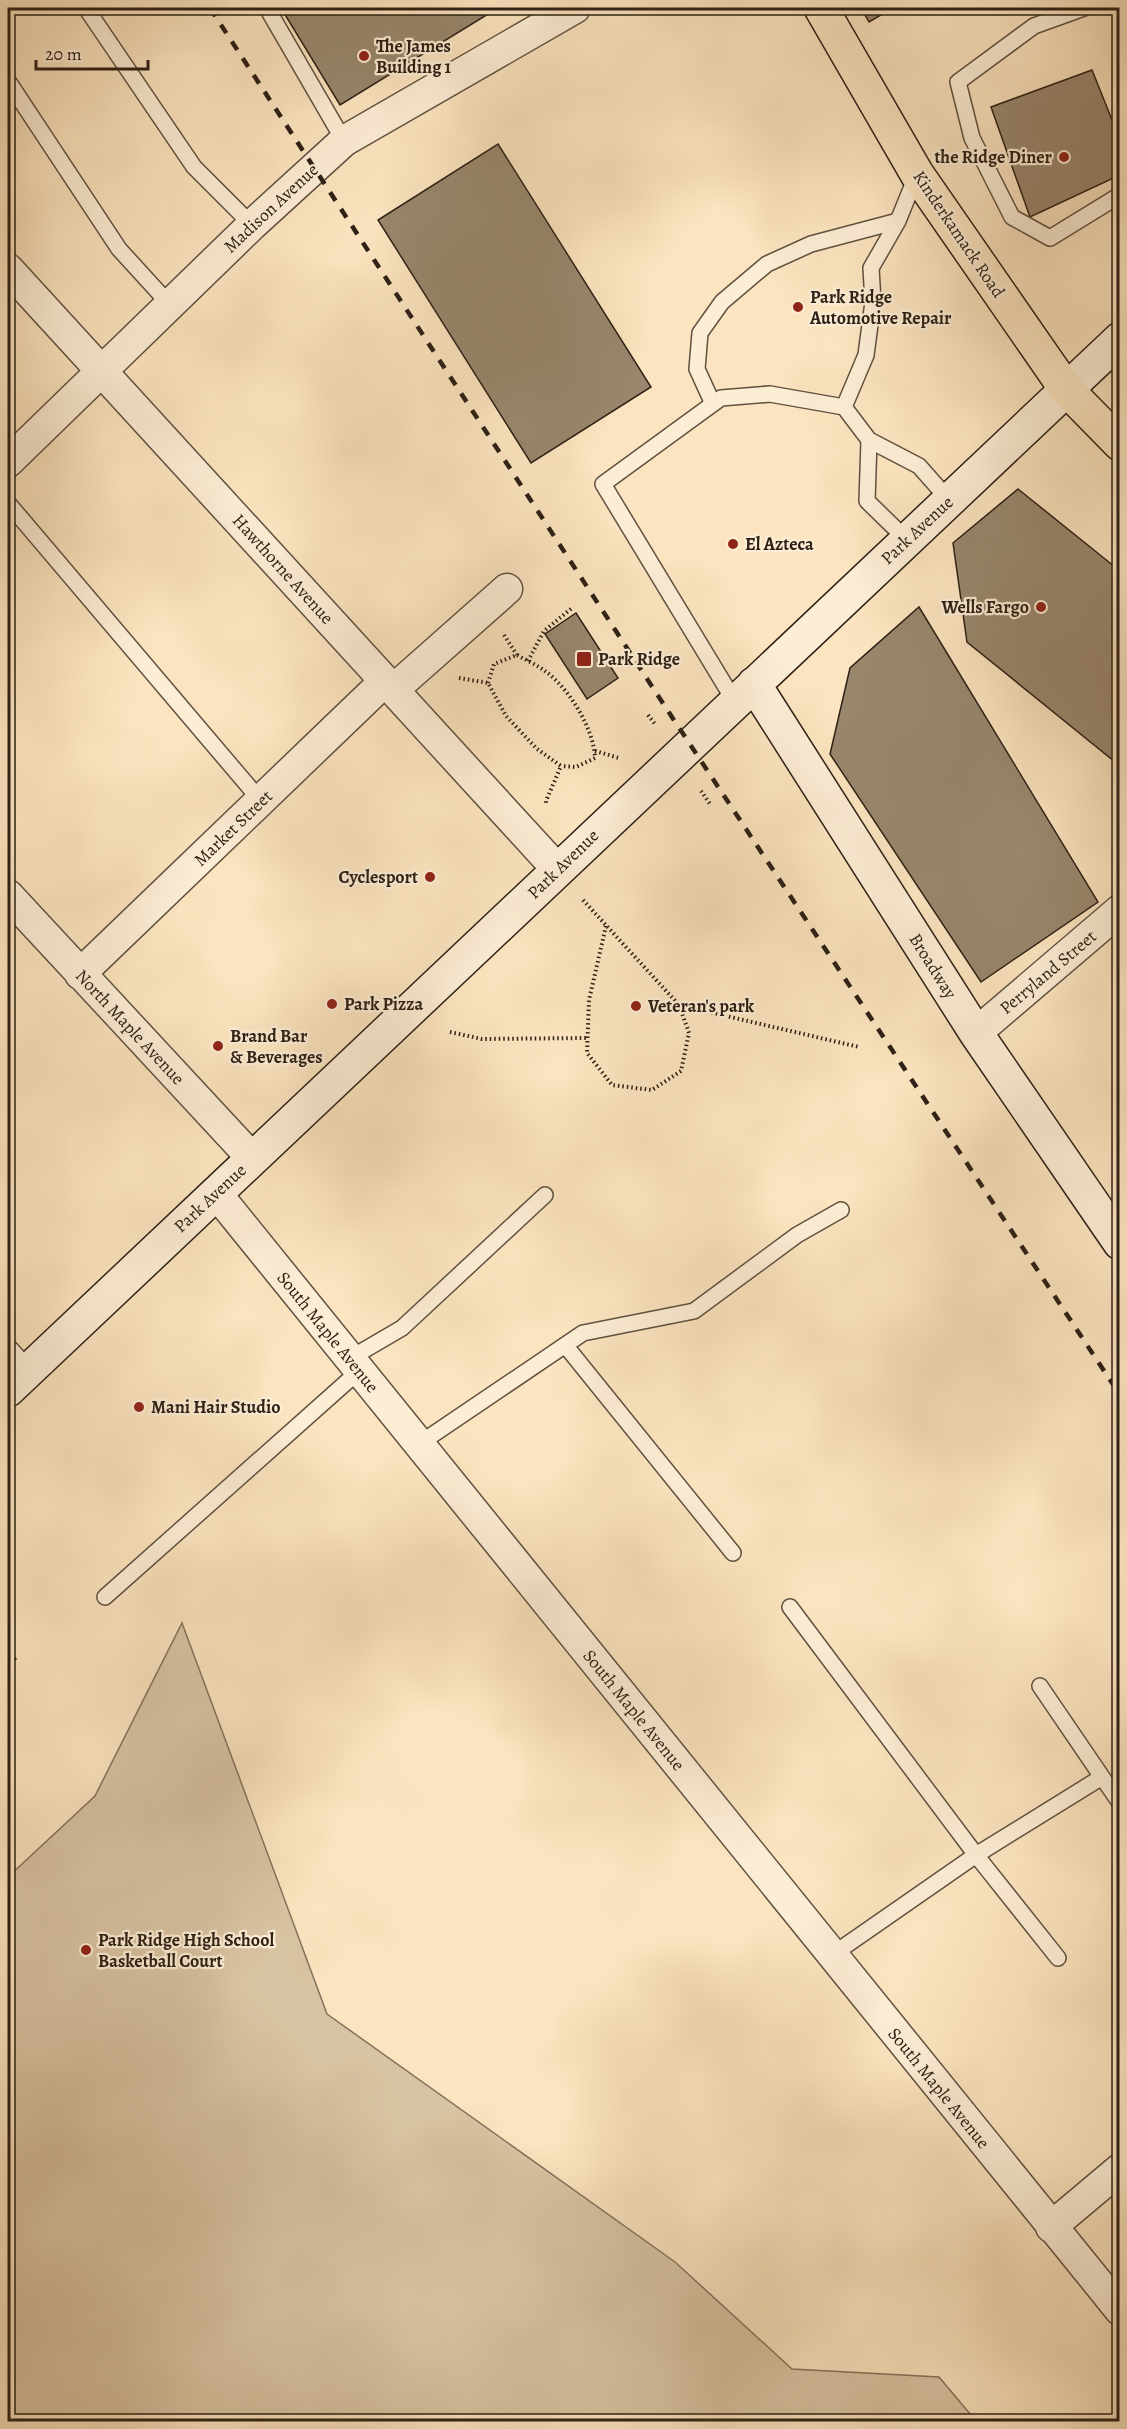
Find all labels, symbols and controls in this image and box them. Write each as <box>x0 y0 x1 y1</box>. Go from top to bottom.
scale bar <box>36 33 148 71</box>
place label: The James Building 1 <box>376 34 451 79</box>
text: 20 m <box>45 42 82 66</box>
marker: The James Building 1 <box>357 49 371 63</box>
place label: the Ridge Diner <box>934 145 1053 169</box>
marker: the Ridge Diner <box>1057 150 1071 164</box>
street label: Madison Avenue <box>218 158 324 258</box>
street label: Kinderkamack Road <box>907 166 1011 303</box>
place label: Park Ridge Automotive Repair <box>809 285 952 330</box>
marker: Park Ridge Automotive Repair <box>791 300 805 314</box>
street label: Park Avenue <box>876 490 958 570</box>
street label: Hawthorne Avenue <box>227 509 339 629</box>
place label: El Azteca <box>745 532 814 556</box>
marker: El Azteca <box>726 537 740 551</box>
place label: Wells Fargo <box>940 595 1029 619</box>
marker: Wells Fargo <box>1034 600 1048 614</box>
place label: Park Ridge <box>598 647 680 671</box>
marker: Park Ridge <box>575 650 593 668</box>
street label: Market Street <box>188 784 278 872</box>
street label: Park Avenue <box>522 824 604 904</box>
place label: Cyclesport <box>339 865 418 889</box>
marker: Cyclesport <box>423 870 437 884</box>
street label: Perryland Street <box>995 924 1101 1020</box>
street label: Broadway <box>904 929 963 1004</box>
street label: North Maple Avenue <box>70 964 190 1090</box>
place label: Park Pizza <box>344 992 423 1016</box>
place label: Veteran's park <box>647 994 755 1018</box>
marker: Park Pizza <box>325 997 339 1011</box>
marker: Veteran's park <box>629 999 643 1013</box>
place label: Brand Bar & Beverages <box>230 1024 323 1069</box>
marker: Brand Bar & Beverages <box>211 1039 225 1053</box>
street label: Park Avenue <box>169 1158 251 1238</box>
street label: South Maple Avenue <box>272 1266 384 1398</box>
place label: Mani Hair Studio <box>151 1395 281 1419</box>
marker: Mani Hair Studio <box>132 1400 146 1414</box>
street label: South Maple Avenue <box>578 1644 690 1776</box>
place label: Park Ridge High School Basketball Court <box>98 1928 274 1973</box>
marker: Park Ridge High School Basketball Court <box>79 1943 93 1957</box>
street label: South Maple Avenue <box>883 2022 995 2154</box>

